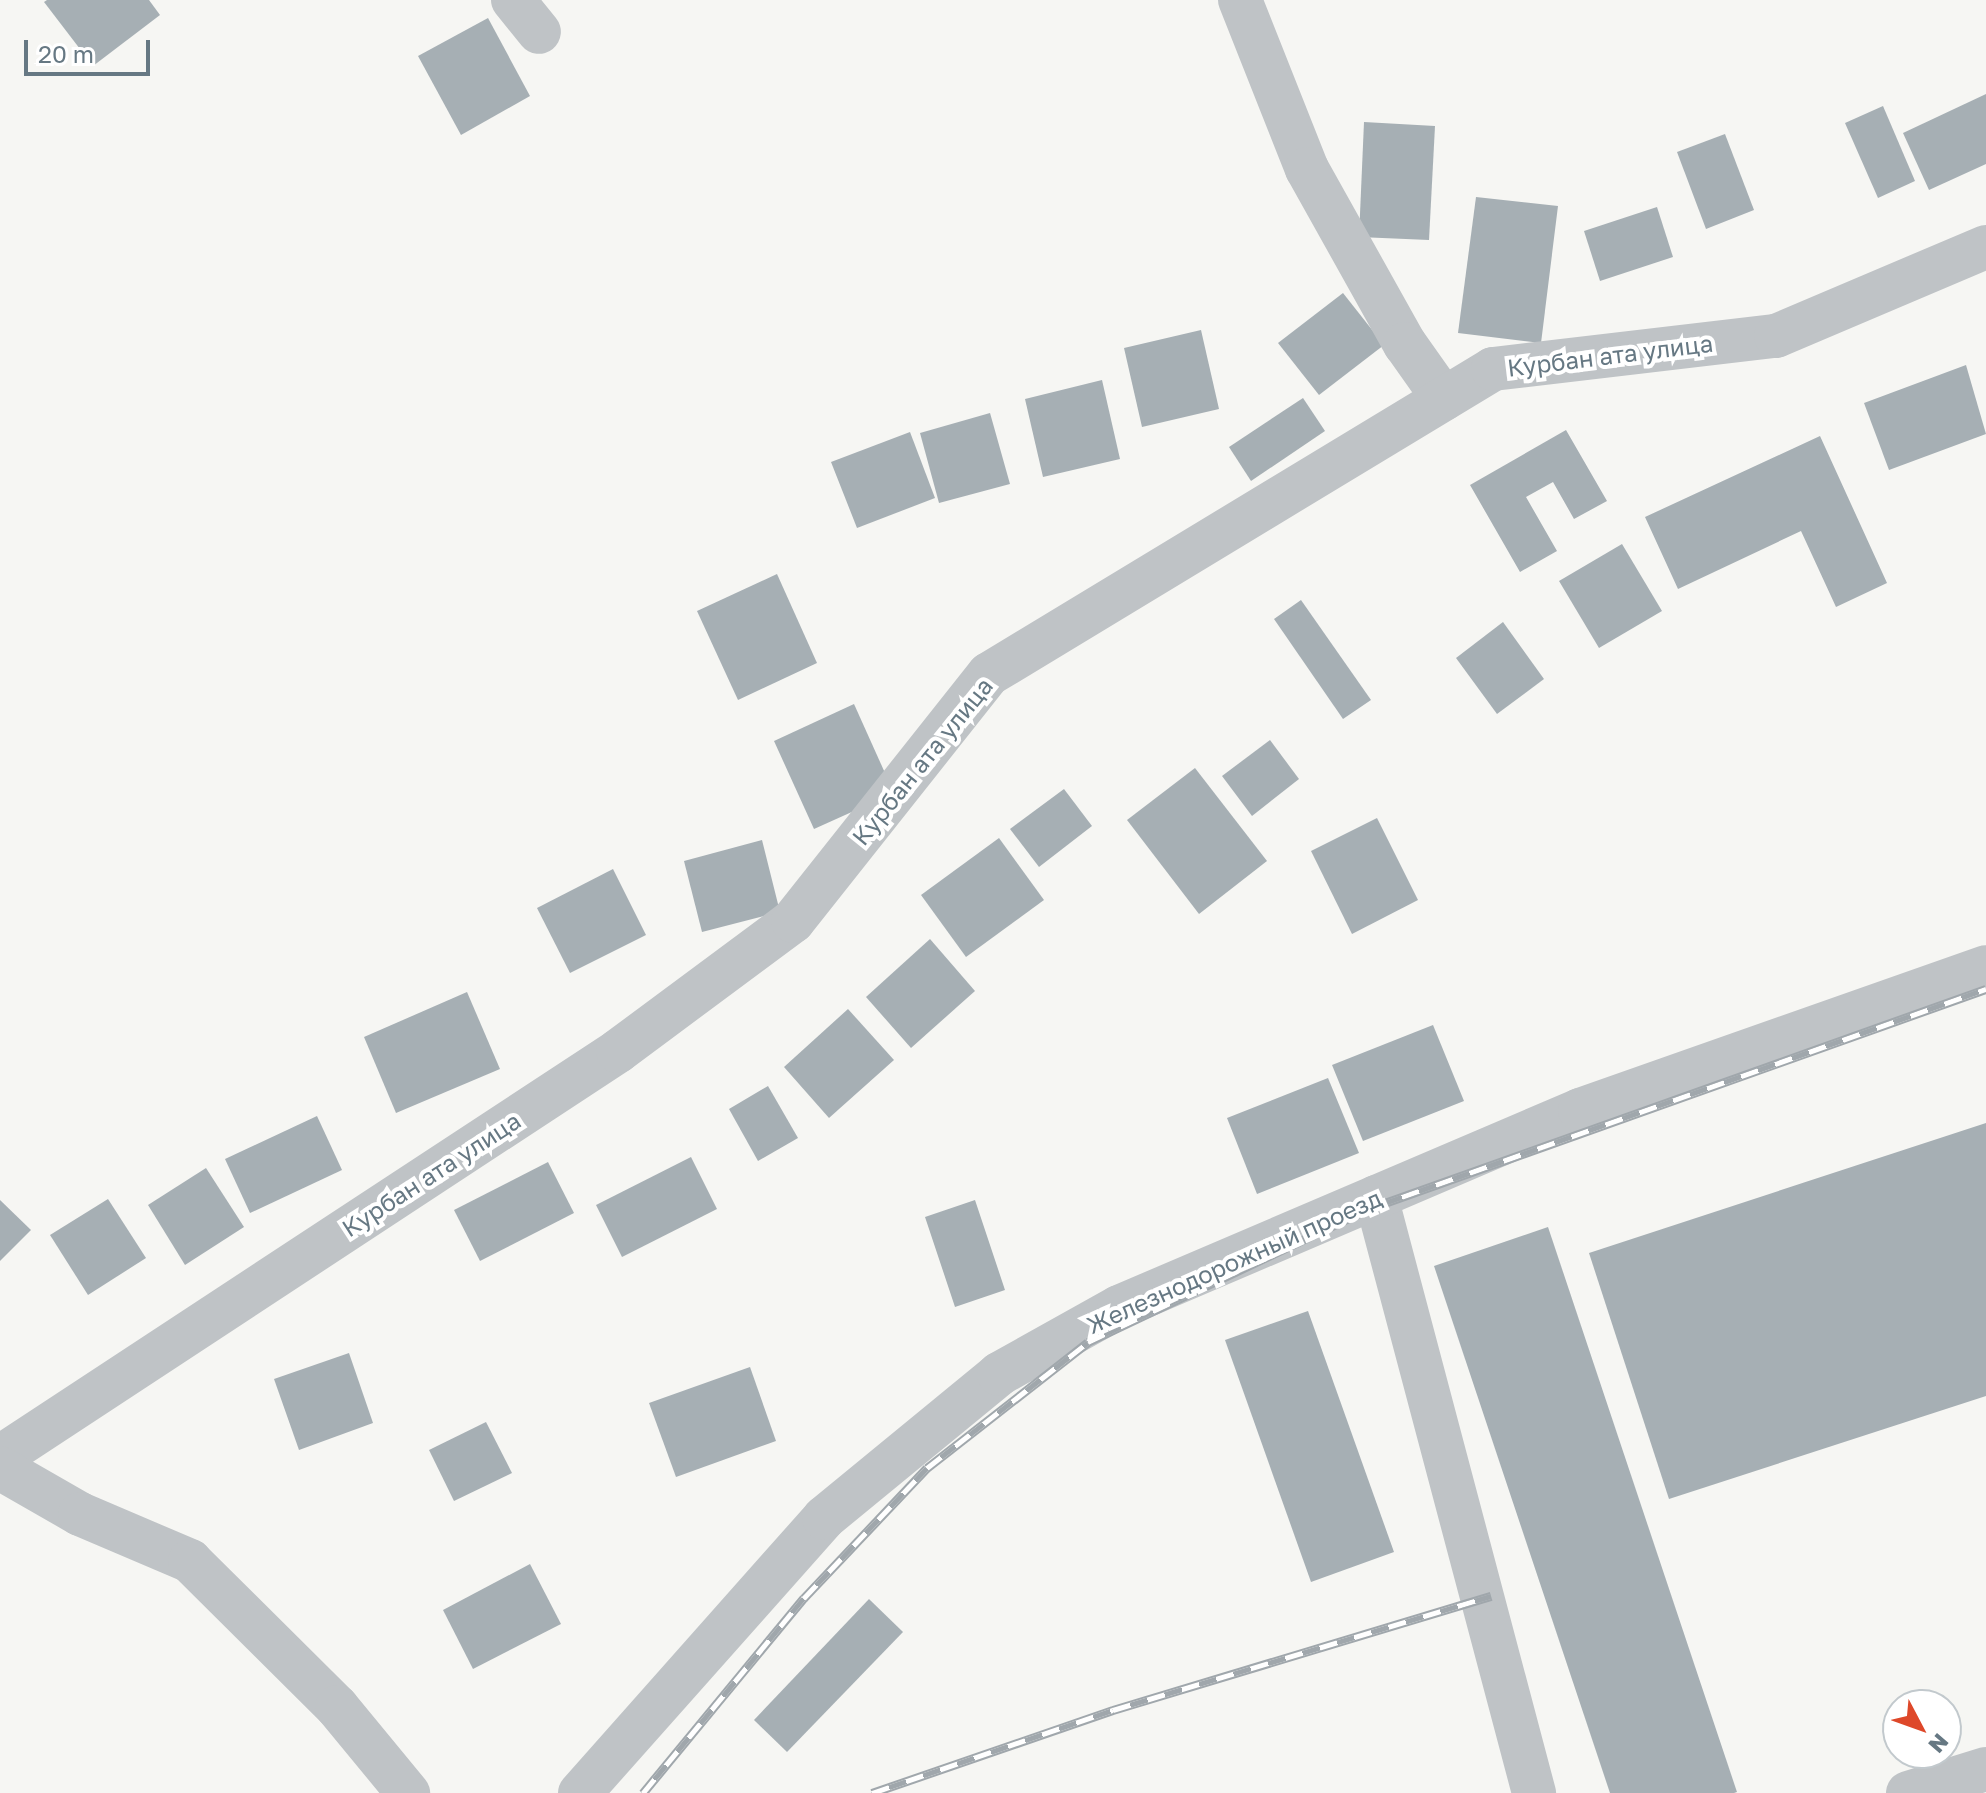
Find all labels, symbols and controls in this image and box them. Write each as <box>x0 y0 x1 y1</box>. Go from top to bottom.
scale bar <box>28 24 154 74</box>
text: 20 m <box>38 39 94 68</box>
street label: Курбан ата улица <box>1506 328 1714 382</box>
street label: Курбан ата улица <box>846 672 998 850</box>
street label: Курбан ата улица <box>336 1106 526 1242</box>
street label: Железнодорожный проезд <box>1082 1183 1386 1339</box>
north arrow <box>1882 1689 1962 1769</box>
text: N <box>1923 1729 1955 1759</box>

